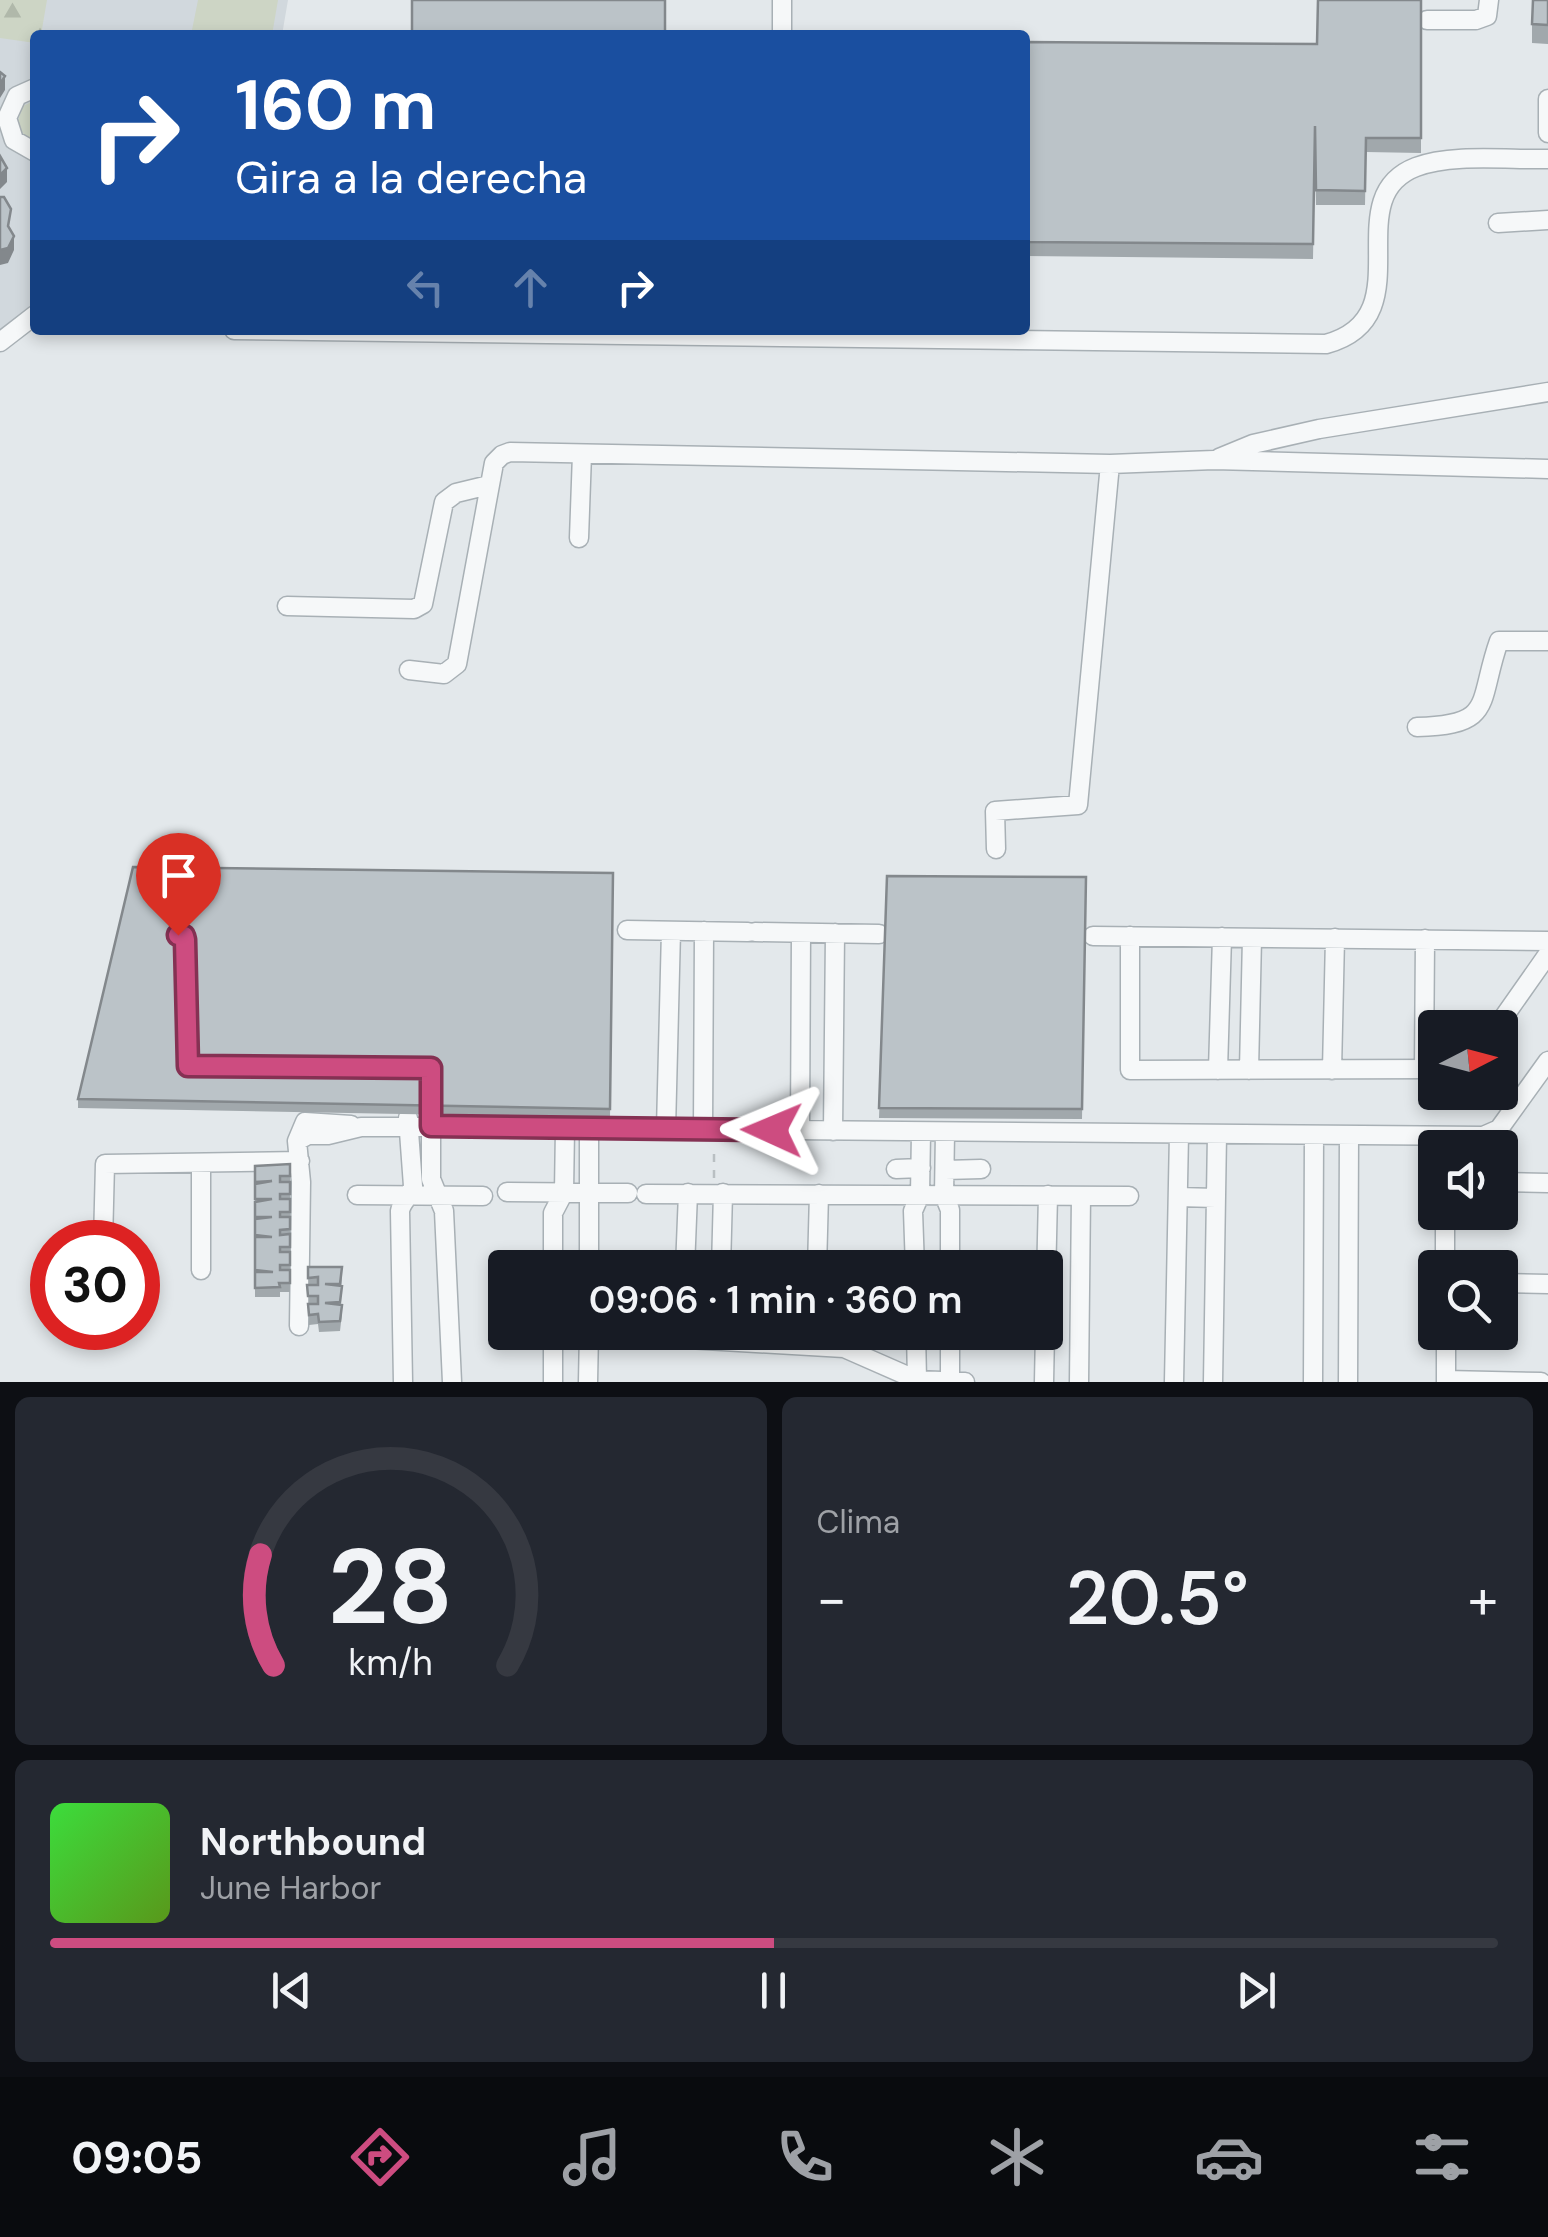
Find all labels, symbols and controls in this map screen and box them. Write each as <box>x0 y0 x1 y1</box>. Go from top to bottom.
text: 160 m <box>235 60 436 151</box>
icon: right <box>70 70 200 200</box>
text: Gira a la derecha <box>235 148 587 207</box>
icon: left <box>398 260 453 315</box>
icon: ahead <box>503 260 558 315</box>
icon: right <box>608 260 663 315</box>
pin <box>136 833 221 936</box>
icon: arrive <box>151 848 206 903</box>
north arrow <box>1418 1010 1518 1110</box>
map controls <box>1418 1010 1518 1350</box>
position arrow <box>720 1078 824 1182</box>
button: sound <box>1418 1130 1518 1230</box>
speed limit sign: 30 <box>30 1220 160 1350</box>
button: search <box>1418 1250 1518 1350</box>
text: 09:06 · 1 min · 360 m <box>589 1275 962 1325</box>
text: Clima <box>817 1501 900 1543</box>
text: 28 <box>328 1520 453 1655</box>
text: 20.5° <box>1066 1550 1249 1647</box>
text: − <box>817 1563 847 1635</box>
text: + <box>1468 1563 1498 1635</box>
text: km/h <box>349 1640 433 1686</box>
text: Northbound <box>200 1817 426 1867</box>
text: June Harbor <box>200 1867 381 1909</box>
icon: previous <box>264 1963 319 2018</box>
icon: pause <box>746 1963 801 2018</box>
icon: next <box>1229 1963 1284 2018</box>
icon: directions <box>345 2122 415 2192</box>
icon: music <box>557 2122 627 2192</box>
icon: phone <box>770 2122 840 2192</box>
icon: climate <box>982 2122 1052 2192</box>
icon: car <box>1194 2122 1264 2192</box>
icon: filters <box>1407 2122 1477 2192</box>
text: 09:05 <box>71 2128 203 2187</box>

